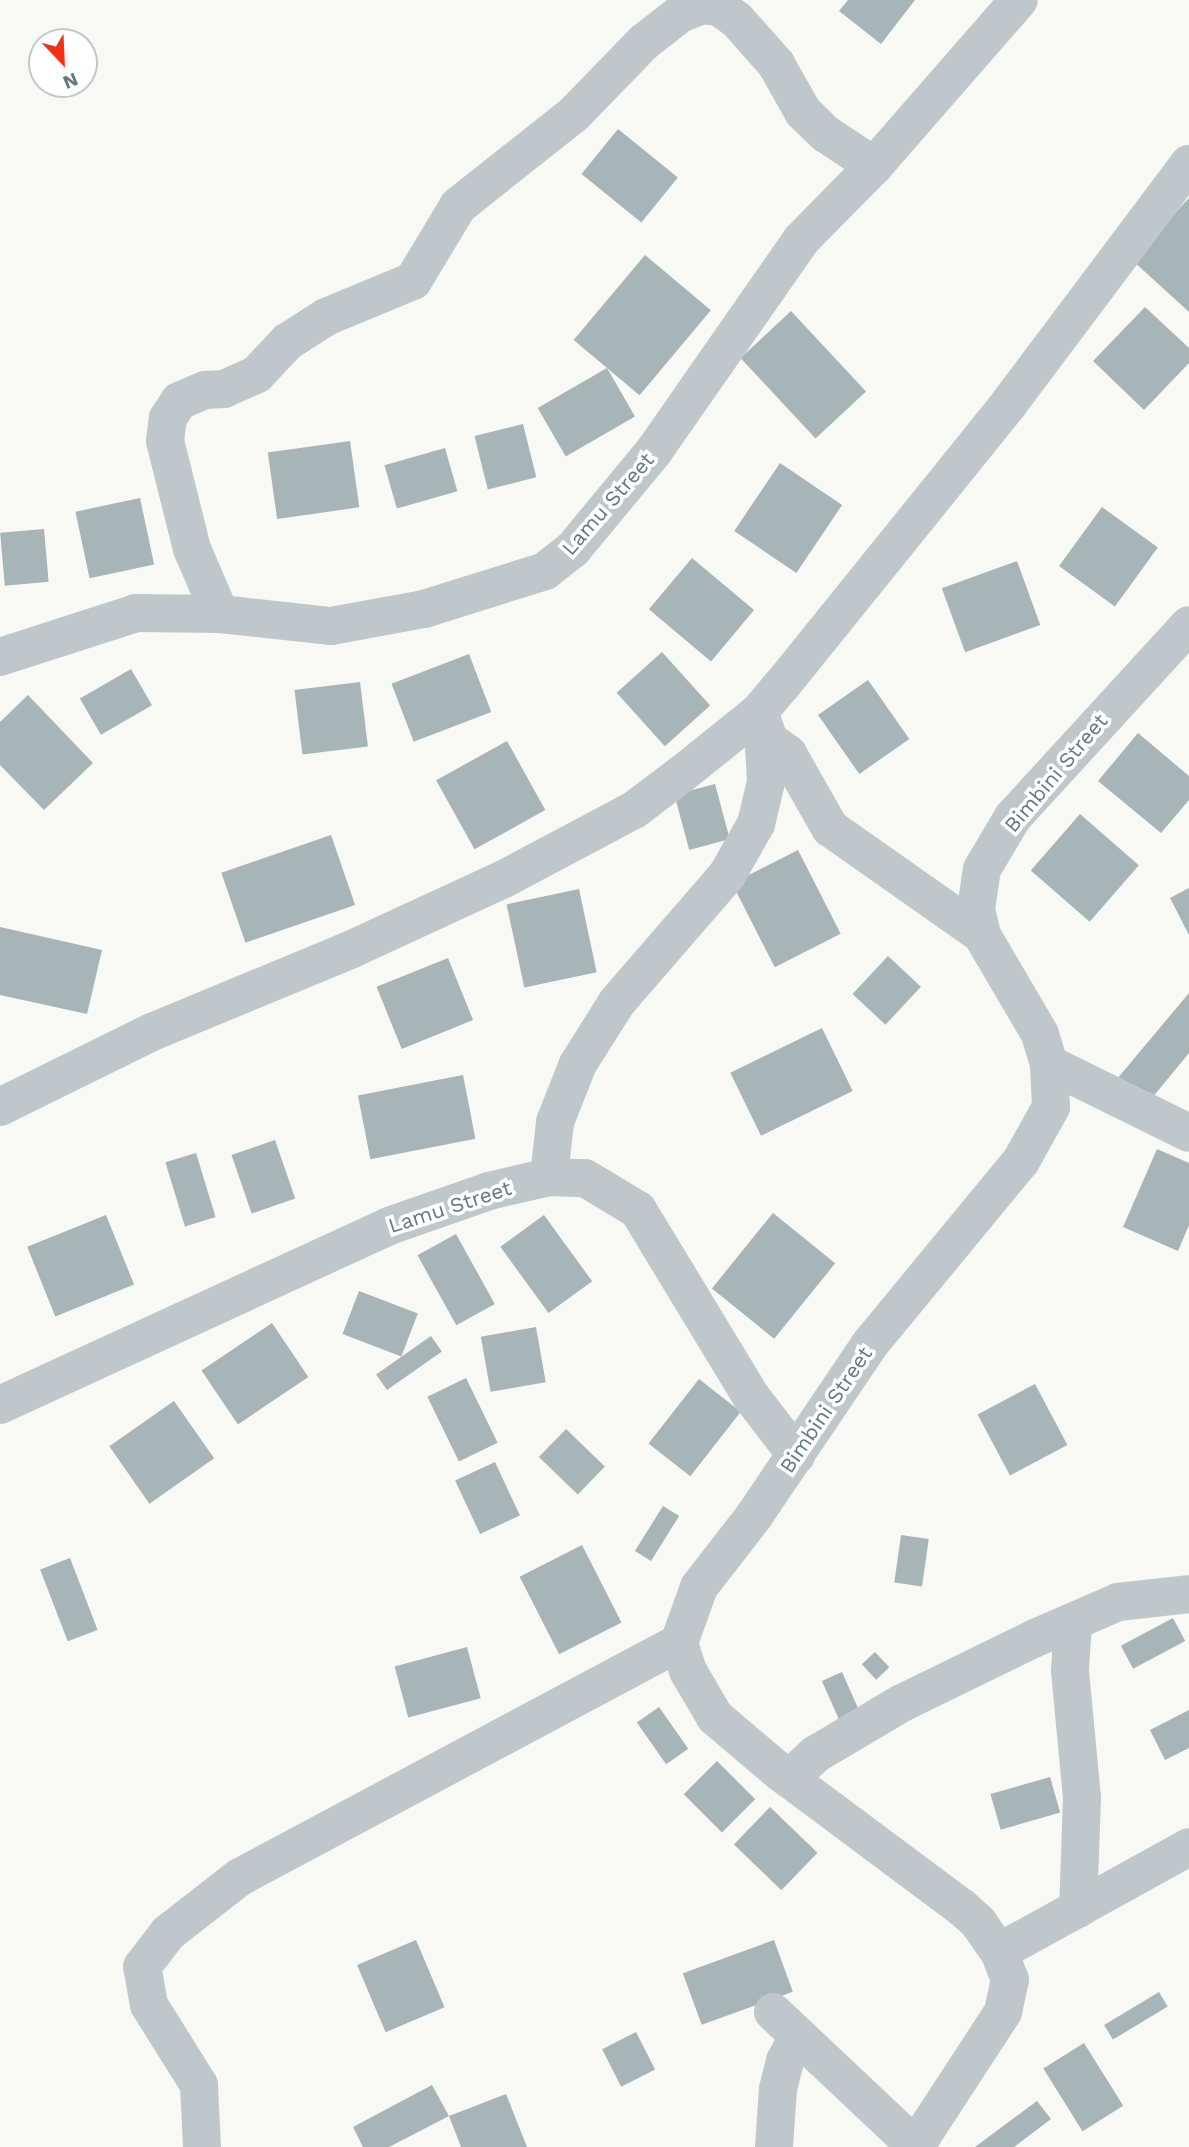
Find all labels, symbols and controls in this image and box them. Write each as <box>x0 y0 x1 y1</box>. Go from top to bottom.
north arrow <box>28 28 98 98</box>
text: N <box>60 68 82 94</box>
street label: Lamu Street <box>557 448 659 560</box>
street label: Bimbini Street <box>999 709 1113 837</box>
street label: Lamu Street <box>385 1175 515 1239</box>
street label: Bimbini Street <box>774 1342 878 1478</box>

